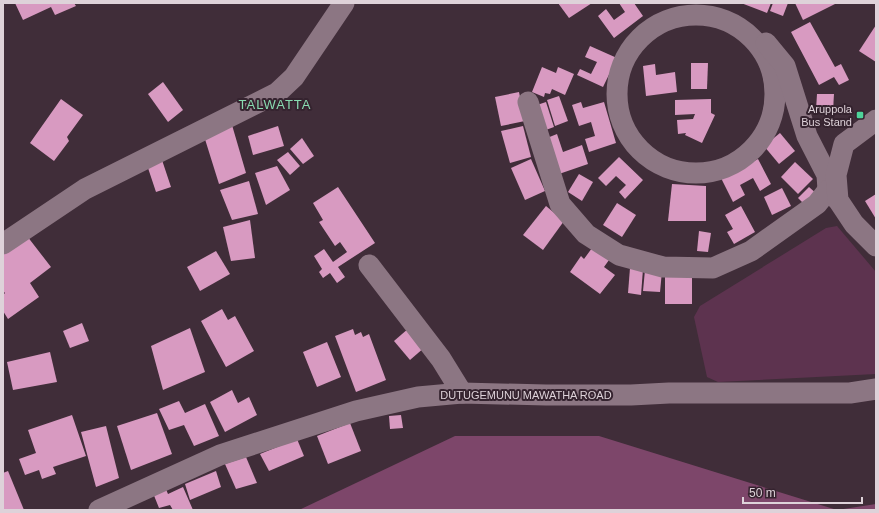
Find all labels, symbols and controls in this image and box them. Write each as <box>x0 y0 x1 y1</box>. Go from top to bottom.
district label: TALWATTA <box>239 97 312 112</box>
place label: Aruppola Bus Stand <box>801 103 853 128</box>
marker: Aruppola Bus Stand <box>855 110 865 120</box>
street label: DUTUGEMUNU MAWATHA ROAD <box>440 389 612 401</box>
scale bar <box>743 479 862 505</box>
text: 50 m <box>749 486 776 500</box>

